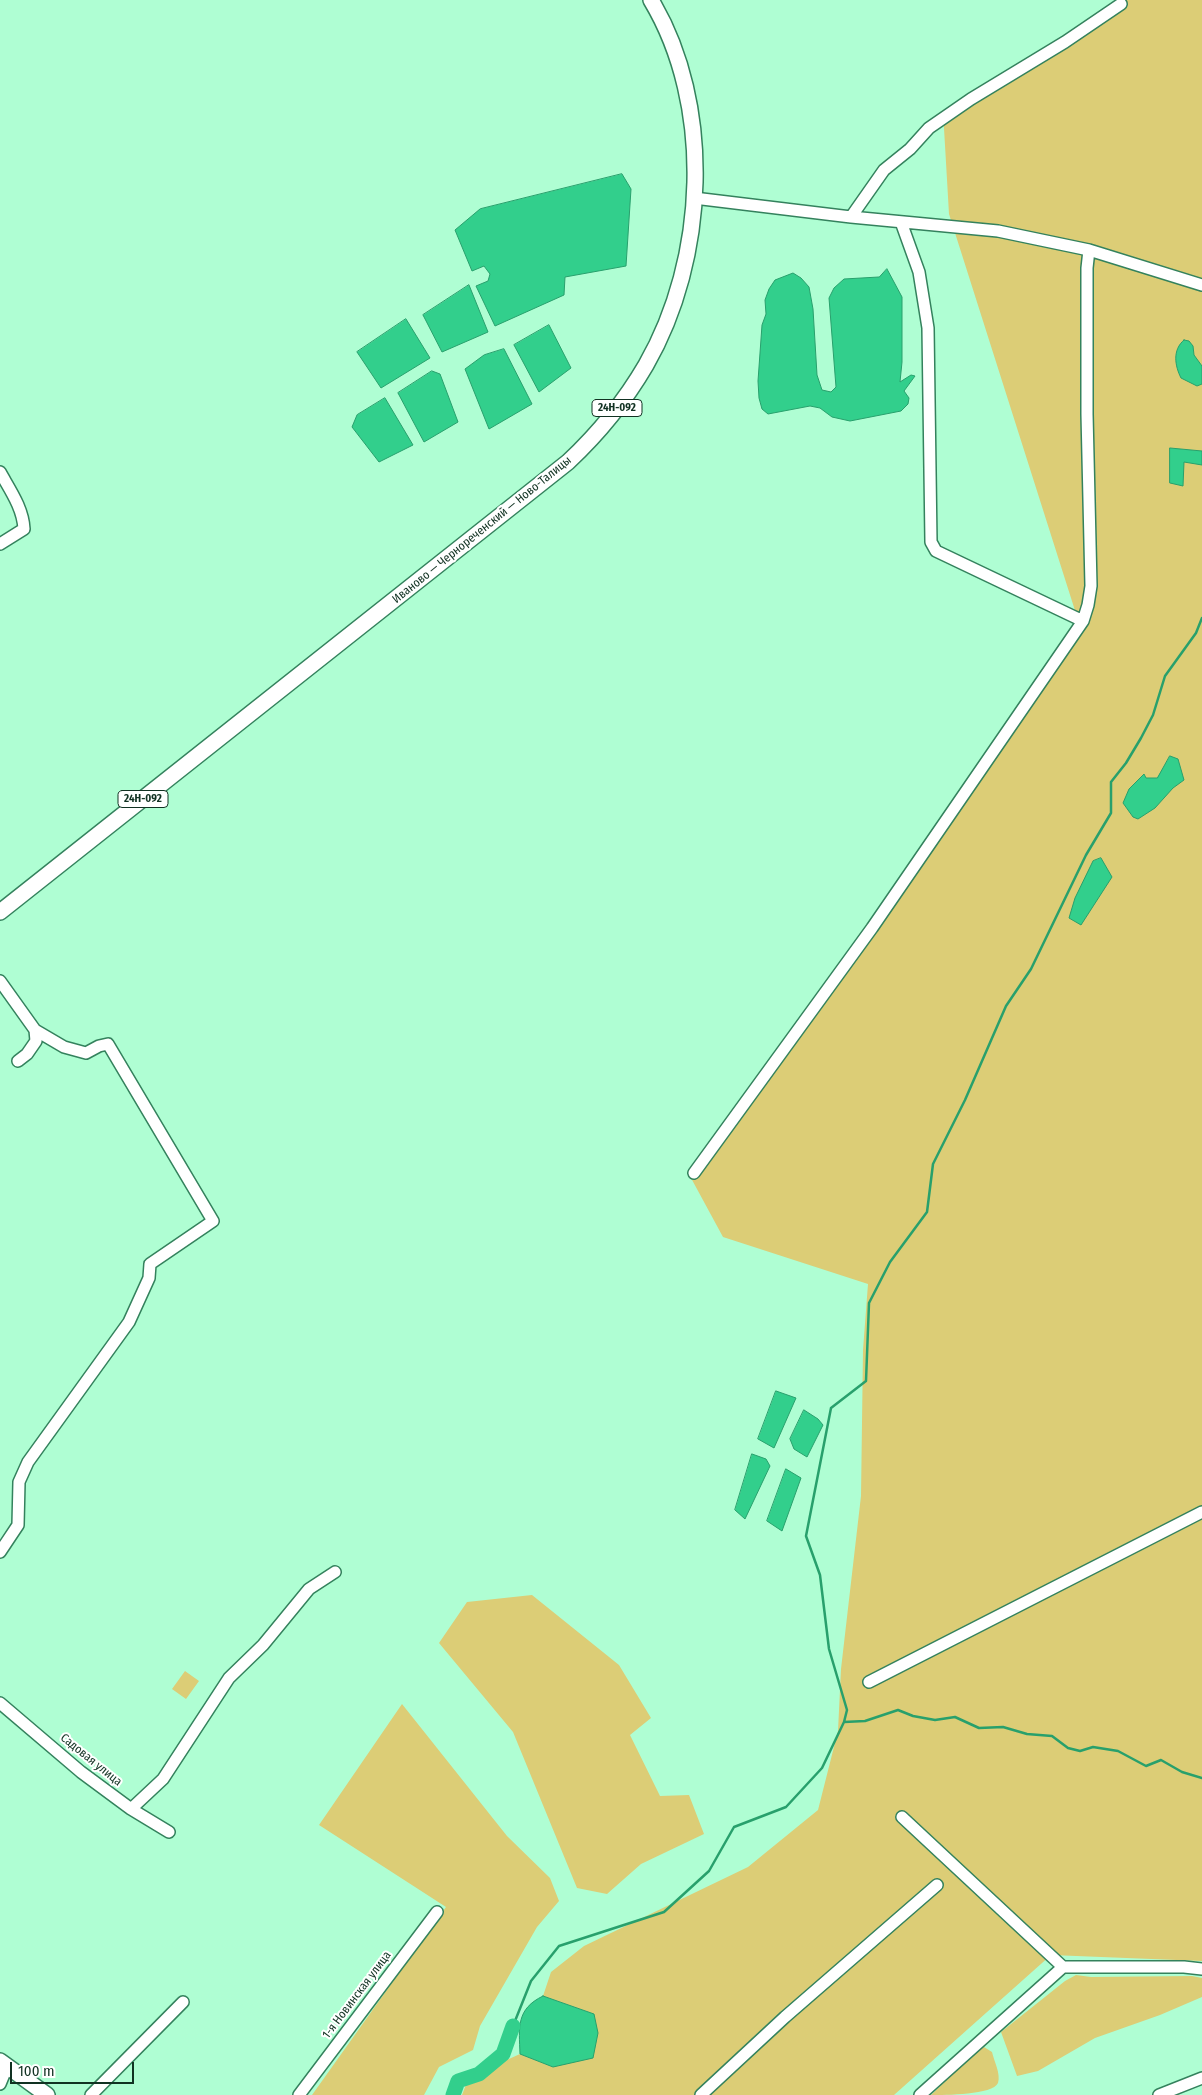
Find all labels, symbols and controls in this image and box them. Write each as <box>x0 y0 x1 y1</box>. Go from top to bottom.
road number: 24Н-092 <box>592 399 642 416</box>
street label: Иваново — Чернореченский — Ново-Талицы <box>390 453 574 607</box>
road number: 24Н-092 <box>118 791 168 808</box>
street label: Садовая улица <box>57 1731 125 1789</box>
street label: 1-я Новинская улица <box>320 1949 394 2041</box>
scale bar <box>12 2052 136 2084</box>
text: 100 m <box>18 2062 55 2080</box>

